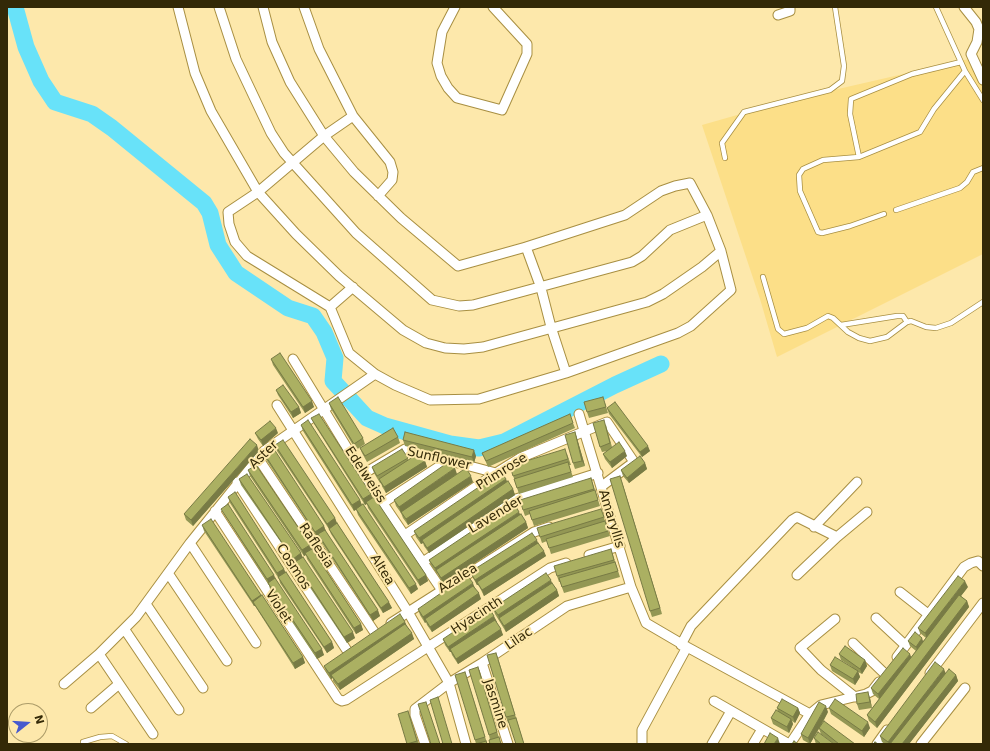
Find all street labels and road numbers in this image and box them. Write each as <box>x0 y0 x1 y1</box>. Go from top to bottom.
street label: Aster <box>246 438 282 472</box>
street label: Edelweiss <box>341 444 389 506</box>
street label: Sunflower <box>406 444 472 474</box>
street label: Primrose <box>474 450 530 494</box>
street label: Amaryllis <box>595 488 627 550</box>
street label: Lavender <box>466 493 526 537</box>
street label: Raflesia <box>295 520 337 572</box>
street label: Cosmos <box>273 541 313 593</box>
street label: Altea <box>366 552 398 588</box>
street label: Azalea <box>436 561 480 597</box>
street label: Violet <box>261 587 295 627</box>
street label: Hyacinth <box>449 594 505 638</box>
street label: Lilac <box>502 624 536 654</box>
street label: Jasmine <box>480 677 510 731</box>

